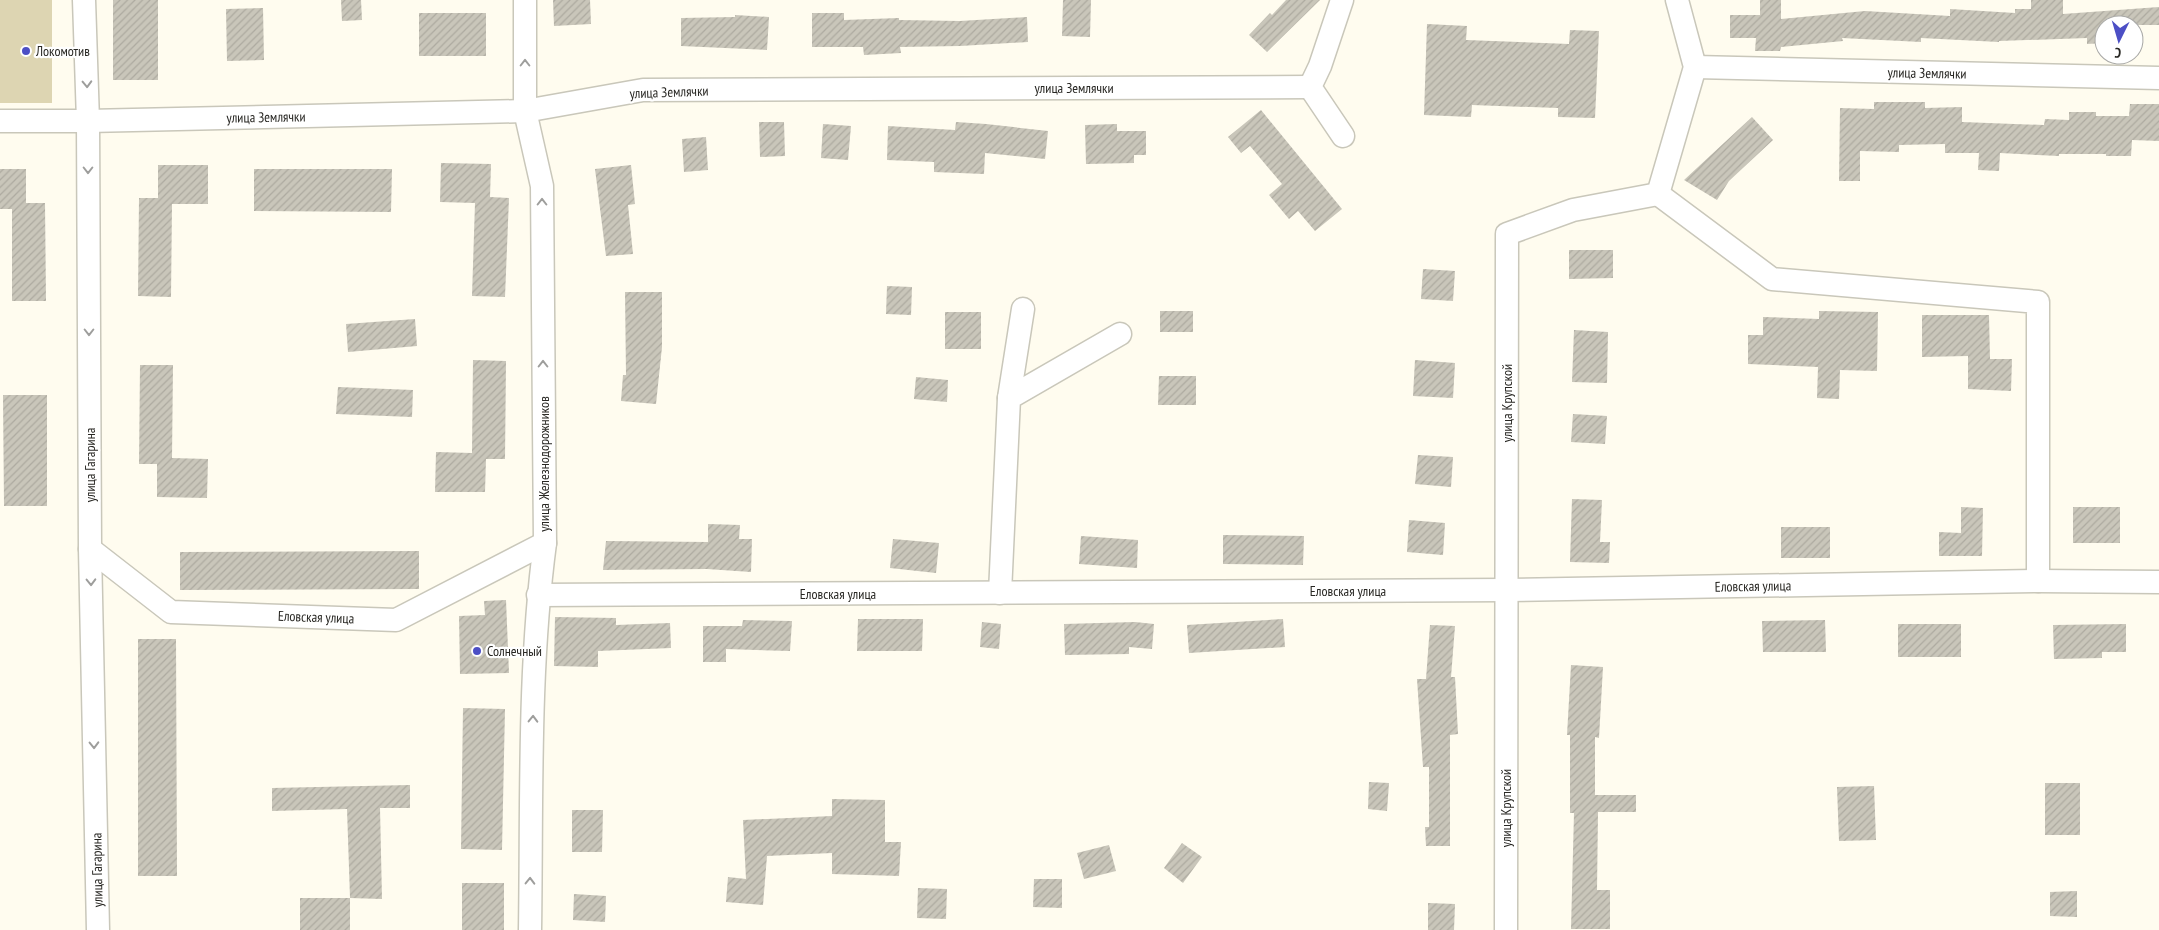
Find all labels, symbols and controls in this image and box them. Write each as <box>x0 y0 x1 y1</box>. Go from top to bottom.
north arrow <box>2094 15 2144 65</box>
place label: Локомотив <box>35 42 90 60</box>
text: С <box>2113 44 2122 62</box>
marker: Локомотив <box>20 45 32 57</box>
one-way arrow <box>520 58 530 66</box>
street label: улица Землячки <box>1887 63 1967 83</box>
street label: улица Землячки <box>1034 79 1114 97</box>
one-way arrow <box>81 80 92 88</box>
street label: улица Землячки <box>629 82 709 102</box>
street label: улица Землячки <box>226 107 306 127</box>
one-way arrow <box>83 166 93 174</box>
one-way arrow <box>537 198 547 206</box>
one-way arrow <box>84 329 94 337</box>
one-way arrow <box>538 360 548 368</box>
street label: улица Крупской <box>1498 364 1516 442</box>
street label: улица Железнодорожников <box>535 396 553 532</box>
street label: улица Гагарина <box>81 428 99 502</box>
street label: Еловская улица <box>1715 576 1791 596</box>
one-way arrow <box>86 579 96 587</box>
street label: Еловская улица <box>1310 582 1386 600</box>
street label: Еловская улица <box>800 585 876 603</box>
street label: Еловская улица <box>277 607 355 627</box>
place label: Солнечный <box>487 642 542 660</box>
marker: Солнечный <box>471 645 483 657</box>
one-way arrow <box>528 715 538 722</box>
one-way arrow <box>89 742 99 749</box>
street label: улица Крупской <box>1497 769 1515 847</box>
street label: улица Гагарина <box>87 833 107 907</box>
one-way arrow <box>525 877 535 885</box>

